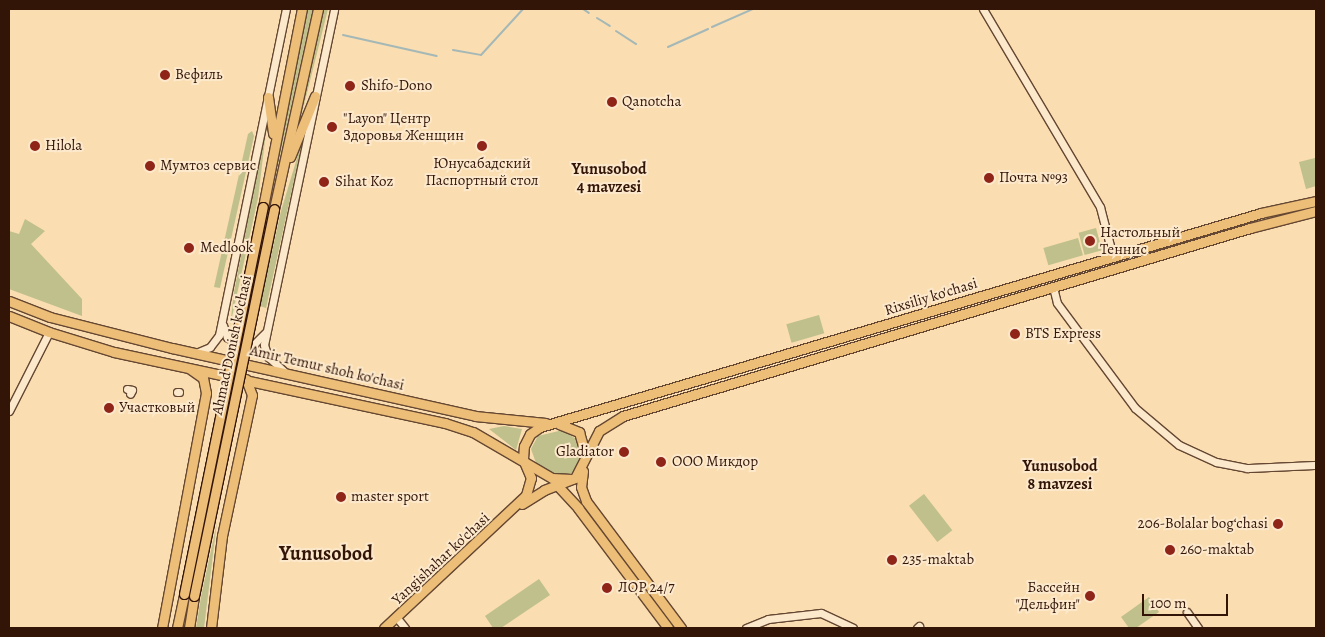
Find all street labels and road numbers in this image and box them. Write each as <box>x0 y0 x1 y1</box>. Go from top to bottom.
street label: Ahmad Donish ko'chasi <box>208 273 256 417</box>
street label: Rixsiliy ko'chasi <box>882 274 980 320</box>
street label: Amir Temur shoh ko'chasi <box>248 341 406 395</box>
street label: Yangishahar ko'chasi <box>388 509 494 609</box>

